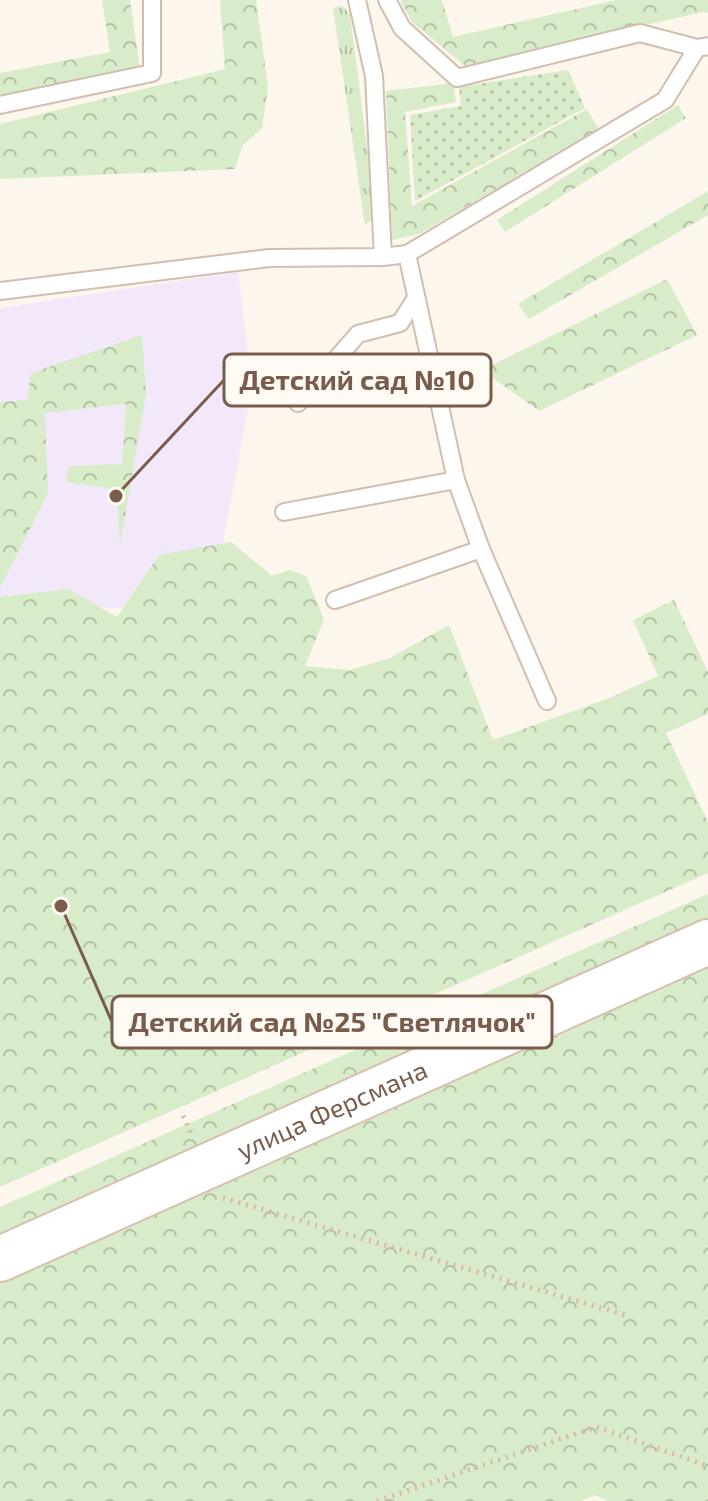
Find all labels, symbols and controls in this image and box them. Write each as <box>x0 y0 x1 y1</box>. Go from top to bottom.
callout: Детский сад №10 <box>224 354 491 406</box>
text: Детский сад №10 <box>239 362 475 396</box>
callout: Детский сад №25 "Светлячок" <box>112 996 552 1048</box>
text: Детский сад №25 "Светлячок" <box>128 1004 536 1038</box>
street label: улица Ферсмана <box>232 1053 432 1166</box>

